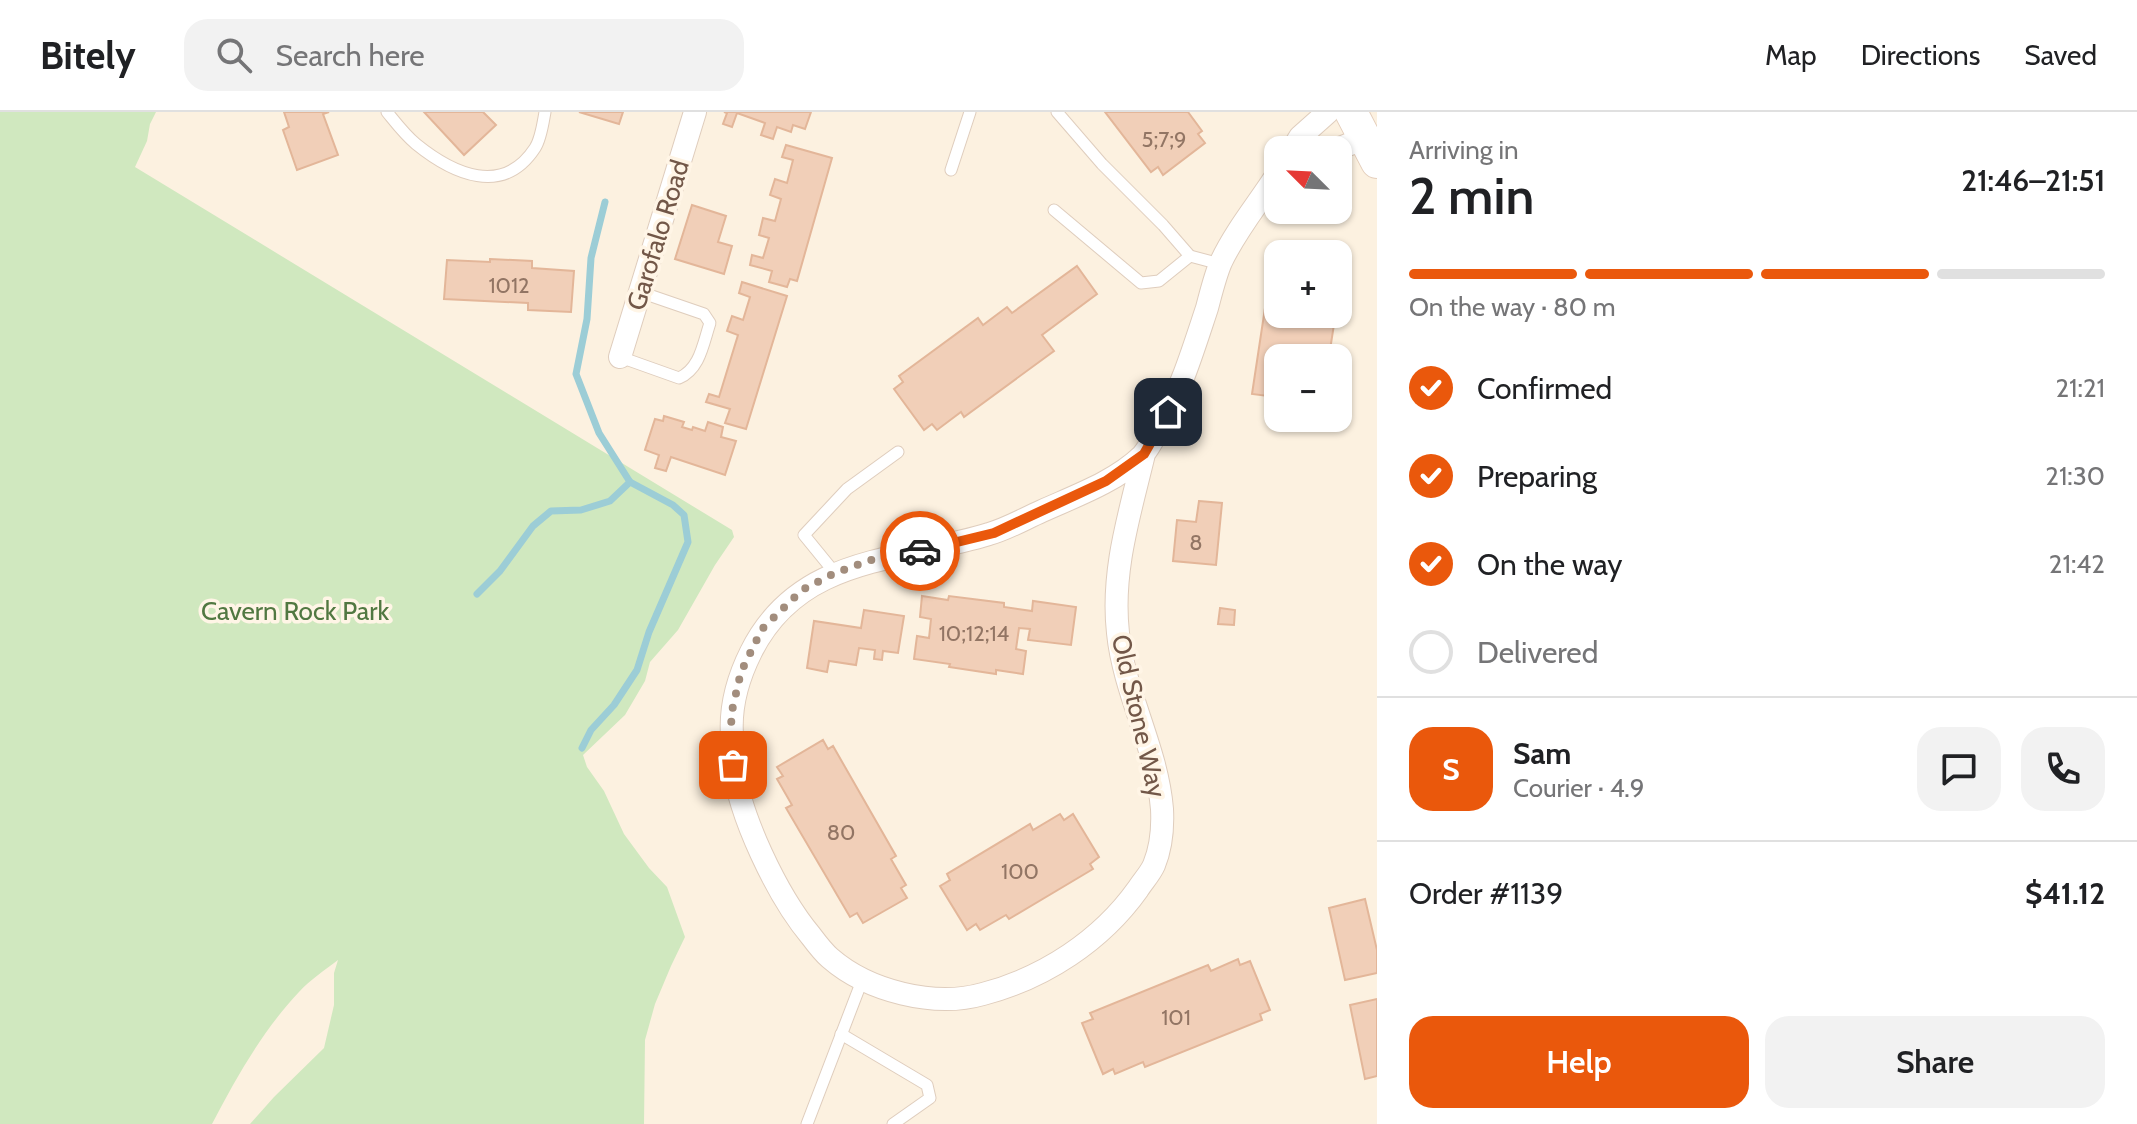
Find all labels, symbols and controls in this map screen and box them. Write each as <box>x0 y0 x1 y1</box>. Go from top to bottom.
search box <box>184 19 744 91</box>
text: Bitely <box>40 32 136 79</box>
icon: search <box>212 33 256 77</box>
text: Search here <box>276 37 425 74</box>
text: Map <box>1765 38 1817 72</box>
text: Directions <box>1861 38 1980 72</box>
text: Saved <box>2024 38 2097 72</box>
house number: 5;7;9 <box>1142 126 1186 153</box>
text: Arriving in <box>1409 134 1519 166</box>
north arrow <box>1264 136 1352 224</box>
map controls <box>1264 136 1352 432</box>
street label: Garofalo Road <box>620 156 696 314</box>
text: 21:46–21:51 <box>1961 162 2105 199</box>
text: 2 min <box>1409 164 1534 227</box>
button: + <box>1264 240 1352 328</box>
house number: 1012 <box>488 272 530 299</box>
text: On the way · 80 m <box>1409 291 1616 323</box>
button: − <box>1264 344 1352 432</box>
icon: check <box>1409 366 1453 410</box>
text: Confirmed <box>1477 370 1612 407</box>
text: 21:21 <box>2055 372 2105 404</box>
pin <box>1134 378 1202 446</box>
icon: home <box>1146 390 1190 434</box>
icon: check <box>1409 454 1453 498</box>
text: Preparing <box>1477 458 1597 495</box>
text: 21:30 <box>2045 460 2105 492</box>
courier <box>880 511 960 591</box>
icon: car <box>898 529 942 573</box>
house number: 8 <box>1189 529 1203 556</box>
icon: check <box>1409 542 1453 586</box>
text: On the way <box>1477 546 1622 583</box>
text: 21:42 <box>2049 548 2105 580</box>
park label: Cavern Rock Park <box>201 595 389 627</box>
house number: 10;12;14 <box>939 620 1010 647</box>
street label: Old Stone Way <box>1105 631 1173 801</box>
text: Delivered <box>1477 634 1598 671</box>
button: chat <box>1917 727 2001 811</box>
button: phone <box>2021 727 2105 811</box>
pin <box>699 731 767 799</box>
text: Sam <box>1513 735 1571 772</box>
icon: bag <box>711 743 755 787</box>
text: S <box>1442 751 1460 788</box>
text: Courier · 4.9 <box>1513 772 1645 804</box>
house number: 80 <box>827 819 855 846</box>
house number: 100 <box>1001 858 1039 885</box>
text: Order #1139 <box>1409 875 1563 912</box>
text: $41.12 <box>2025 875 2105 912</box>
house number: 101 <box>1161 1004 1191 1031</box>
button: Help <box>1409 1016 1749 1108</box>
button: Share <box>1765 1016 2105 1108</box>

